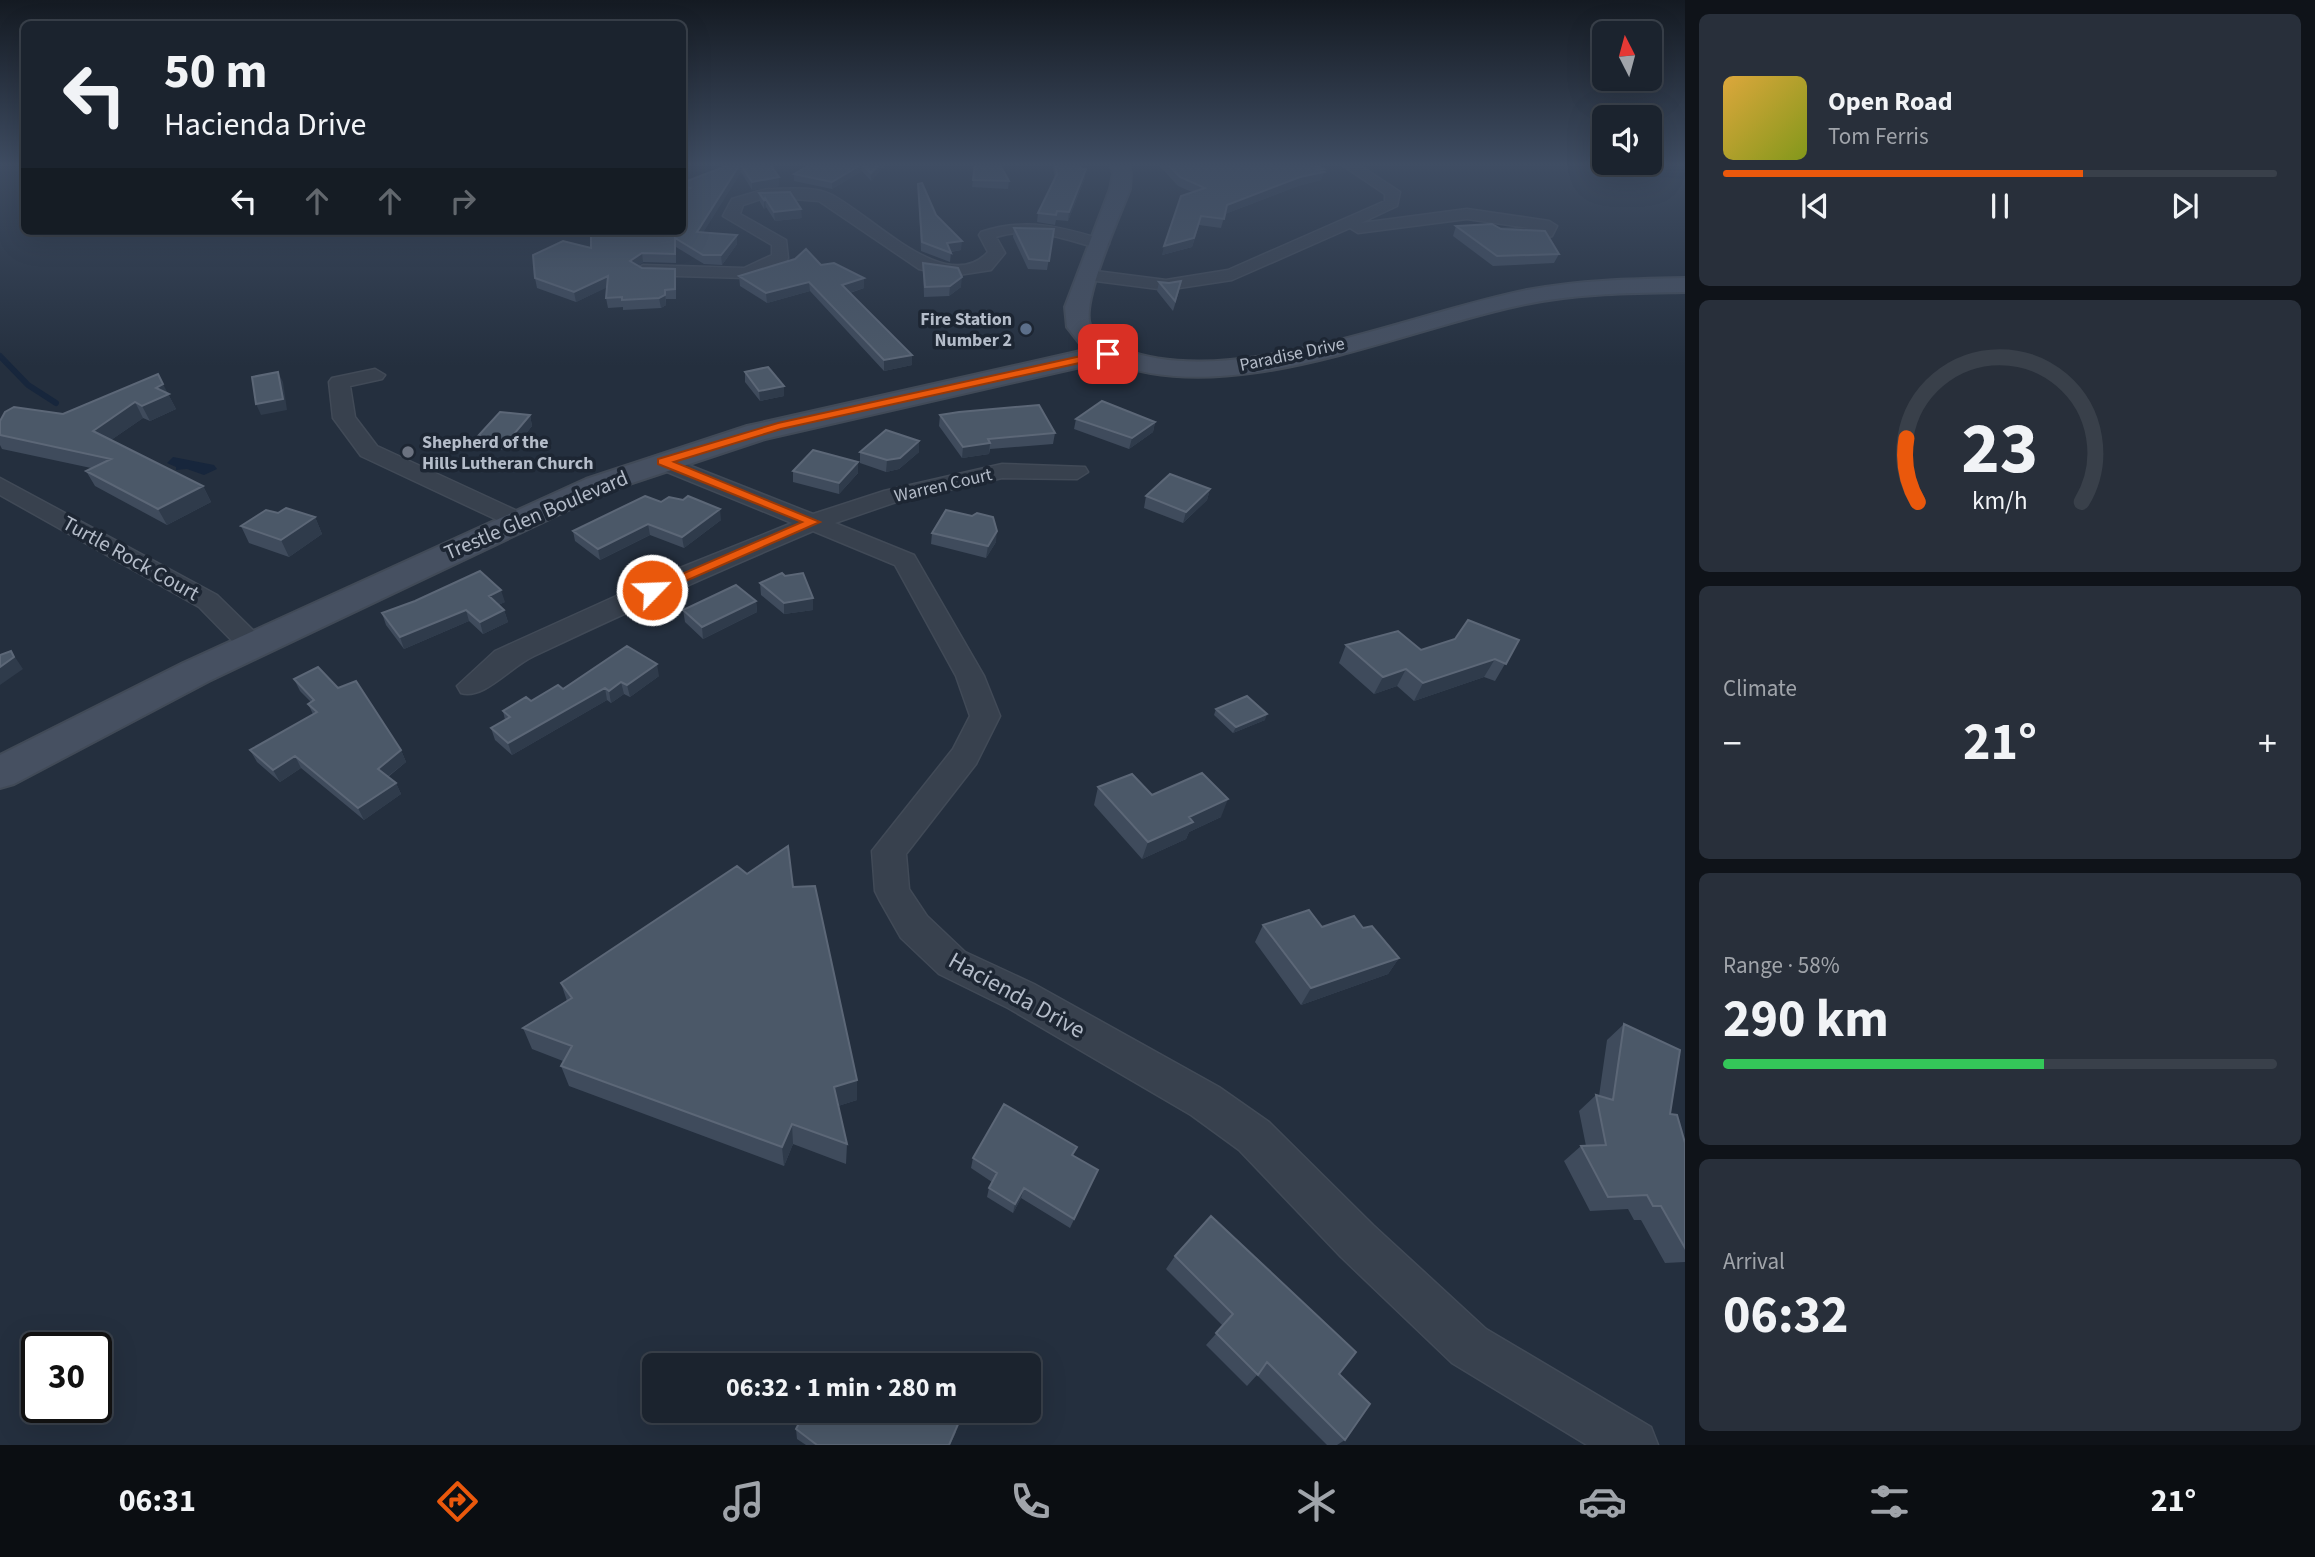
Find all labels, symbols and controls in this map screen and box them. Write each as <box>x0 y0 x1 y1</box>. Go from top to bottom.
north arrow <box>1592 21 1662 91</box>
map controls <box>1592 21 1662 175</box>
text: 50 m <box>164 37 268 107</box>
icon: left <box>49 49 140 140</box>
text: Open Road <box>1828 83 1953 120</box>
text: Hacienda Drive <box>164 102 366 148</box>
button: sound <box>1592 105 1662 175</box>
text: Tom Ferris <box>1828 120 1929 153</box>
icon: left <box>225 182 263 220</box>
icon: ahead <box>298 182 336 220</box>
icon: ahead <box>371 182 409 220</box>
icon: right <box>444 182 482 220</box>
icon: previous <box>1796 187 1834 225</box>
icon: pause <box>1981 187 2019 225</box>
icon: next <box>2166 187 2204 225</box>
place label: Fire Station Number 2 <box>920 307 1012 353</box>
marker: Fire Station Number 2 <box>1018 321 1034 337</box>
pin <box>1078 324 1138 384</box>
street label: Paradise Drive <box>1237 331 1347 378</box>
icon: arrive <box>1089 335 1127 373</box>
text: 23 <box>1962 398 2038 502</box>
place label: Shepherd of the Hills Lutheran Church <box>422 430 594 476</box>
marker: Shepherd of the Hills Lutheran Church <box>400 444 416 460</box>
street label: Warren Court <box>892 462 995 509</box>
street label: Trestle Glen Boulevard <box>439 463 633 567</box>
text: km/h <box>1972 483 2028 519</box>
street label: Turtle Rock Court <box>57 508 205 608</box>
position arrow <box>615 553 689 627</box>
text: Climate <box>1723 672 1797 705</box>
text: 21° <box>1963 706 2037 780</box>
text: − <box>1723 717 1742 771</box>
text: + <box>2258 717 2277 771</box>
street label: Hacienda Drive <box>942 943 1092 1048</box>
text: Range · 58% <box>1723 949 1840 982</box>
text: 290 km <box>1723 983 1889 1057</box>
text: Arrival <box>1723 1245 1785 1278</box>
text: 06:32 <box>1723 1279 1848 1353</box>
speed limit sign: 30 <box>21 1332 112 1423</box>
text: 06:32 · 1 min · 280 m <box>726 1369 957 1406</box>
icon: directions <box>433 1477 482 1526</box>
icon: music <box>719 1477 768 1526</box>
icon: phone <box>1006 1477 1055 1526</box>
icon: climate <box>1292 1477 1341 1526</box>
icon: car <box>1578 1477 1627 1526</box>
icon: filters <box>1865 1477 1914 1526</box>
text: 06:31 <box>119 1478 196 1524</box>
text: 21° <box>2151 1478 2196 1524</box>

